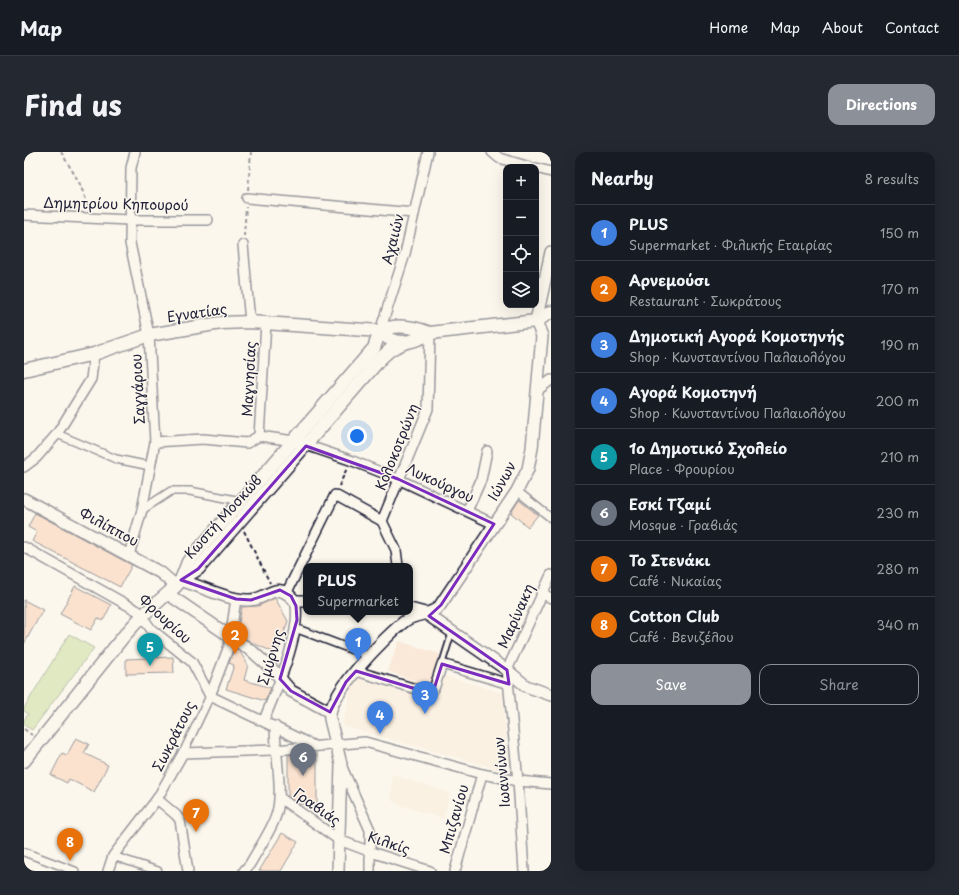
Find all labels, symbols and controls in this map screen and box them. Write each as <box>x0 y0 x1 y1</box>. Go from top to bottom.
text: Map <box>20 14 62 42</box>
text: Home <box>709 17 748 38</box>
text: Map <box>770 17 800 38</box>
text: About <box>822 17 863 38</box>
text: Contact <box>885 17 939 38</box>
text: Find us <box>24 83 122 126</box>
button: Directions <box>828 84 935 125</box>
map controls <box>503 164 539 308</box>
button: + <box>503 164 539 200</box>
text: Nearby <box>591 165 653 191</box>
text: 8 results <box>865 169 919 188</box>
street label: Δημητρίου Κηπουρού <box>43 192 189 215</box>
button: − <box>503 200 539 236</box>
street label: Αχαιών <box>376 211 409 267</box>
text: PLUS <box>629 212 668 235</box>
text: 1 <box>601 223 607 242</box>
text: 150 m <box>880 223 919 242</box>
text: Supermarket · Φιλικής Εταιρίας <box>629 235 833 254</box>
button: locate <box>503 236 539 272</box>
text: Αρνεμούσι <box>629 268 710 291</box>
button: layers <box>503 272 539 308</box>
text: 2 <box>599 279 609 298</box>
text: 170 m <box>881 279 919 298</box>
text: Restaurant · Σωκράτους <box>629 291 782 310</box>
street label: Εγνατίας <box>165 298 228 327</box>
text: Δημοτική Αγορά Κομοτηνής <box>629 324 844 347</box>
text: 3 <box>600 335 608 354</box>
text: 190 m <box>880 335 919 354</box>
street label: Μαγνησίας <box>236 341 261 417</box>
text: Shop · Κωνσταντίνου Παλαιολόγου <box>629 347 846 366</box>
street label: Σαγγάριου <box>125 353 150 425</box>
text: Αγορά Κομοτηνή <box>629 380 757 403</box>
text: 4 <box>600 391 608 410</box>
text: 200 m <box>876 391 919 410</box>
street label: Κολοκοτρώνη <box>370 400 424 493</box>
text: Shop · Κωνσταντίνου Παλαιολόγου <box>629 403 846 422</box>
your location <box>347 426 367 446</box>
text: 1ο Δημοτικό Σχολείο <box>629 436 787 459</box>
text: 5 <box>600 447 608 466</box>
text: 210 m <box>880 447 919 466</box>
street label: Ιώνων <box>482 457 521 504</box>
street label: Λυκούργου <box>403 458 478 508</box>
text: Place · Φρουρίου <box>629 459 735 478</box>
street label: Κωστή Μοσκώβ <box>179 470 266 563</box>
text: Εσκί Τζαμί <box>629 492 711 515</box>
street label: Φιλίππου <box>76 502 143 551</box>
text: 6 <box>599 503 609 522</box>
text: 230 m <box>877 503 919 522</box>
text: Mosque · Γραβιάς <box>629 515 738 534</box>
text: Το Στενάκι <box>629 548 710 571</box>
text: 7 <box>600 559 608 578</box>
text: 280 m <box>877 559 919 578</box>
popup <box>303 563 413 615</box>
text: PLUS <box>317 568 356 591</box>
text: Café · Νικαίας <box>629 571 722 590</box>
street label: Μαρίνακη <box>492 580 539 652</box>
street label: Φρουρίου <box>134 589 197 648</box>
text: Supermarket <box>317 591 399 610</box>
text: Cotton Club <box>629 604 720 627</box>
text: 8 <box>600 615 608 634</box>
text: 340 m <box>876 615 919 634</box>
pin: 2 <box>222 621 248 654</box>
street label: Σμύρνης <box>252 626 289 687</box>
text: Café · Βενιζέλου <box>629 627 734 646</box>
pin: 1 <box>345 628 371 661</box>
pin: 5 <box>137 633 163 666</box>
button: Save <box>591 664 751 705</box>
button: Share <box>759 664 919 705</box>
pin: 3 <box>412 681 438 714</box>
street label: Σωκράτους <box>147 697 200 775</box>
pin: 4 <box>367 701 393 734</box>
street label: Ιωαννίνων <box>488 736 515 808</box>
pin: 6 <box>290 743 316 776</box>
street label: Μπιζανίου <box>434 782 473 856</box>
street label: Γραβιάς <box>289 783 345 831</box>
pin: 7 <box>183 799 209 832</box>
street label: Κιλκίς <box>365 826 413 860</box>
pin: 8 <box>57 828 83 861</box>

